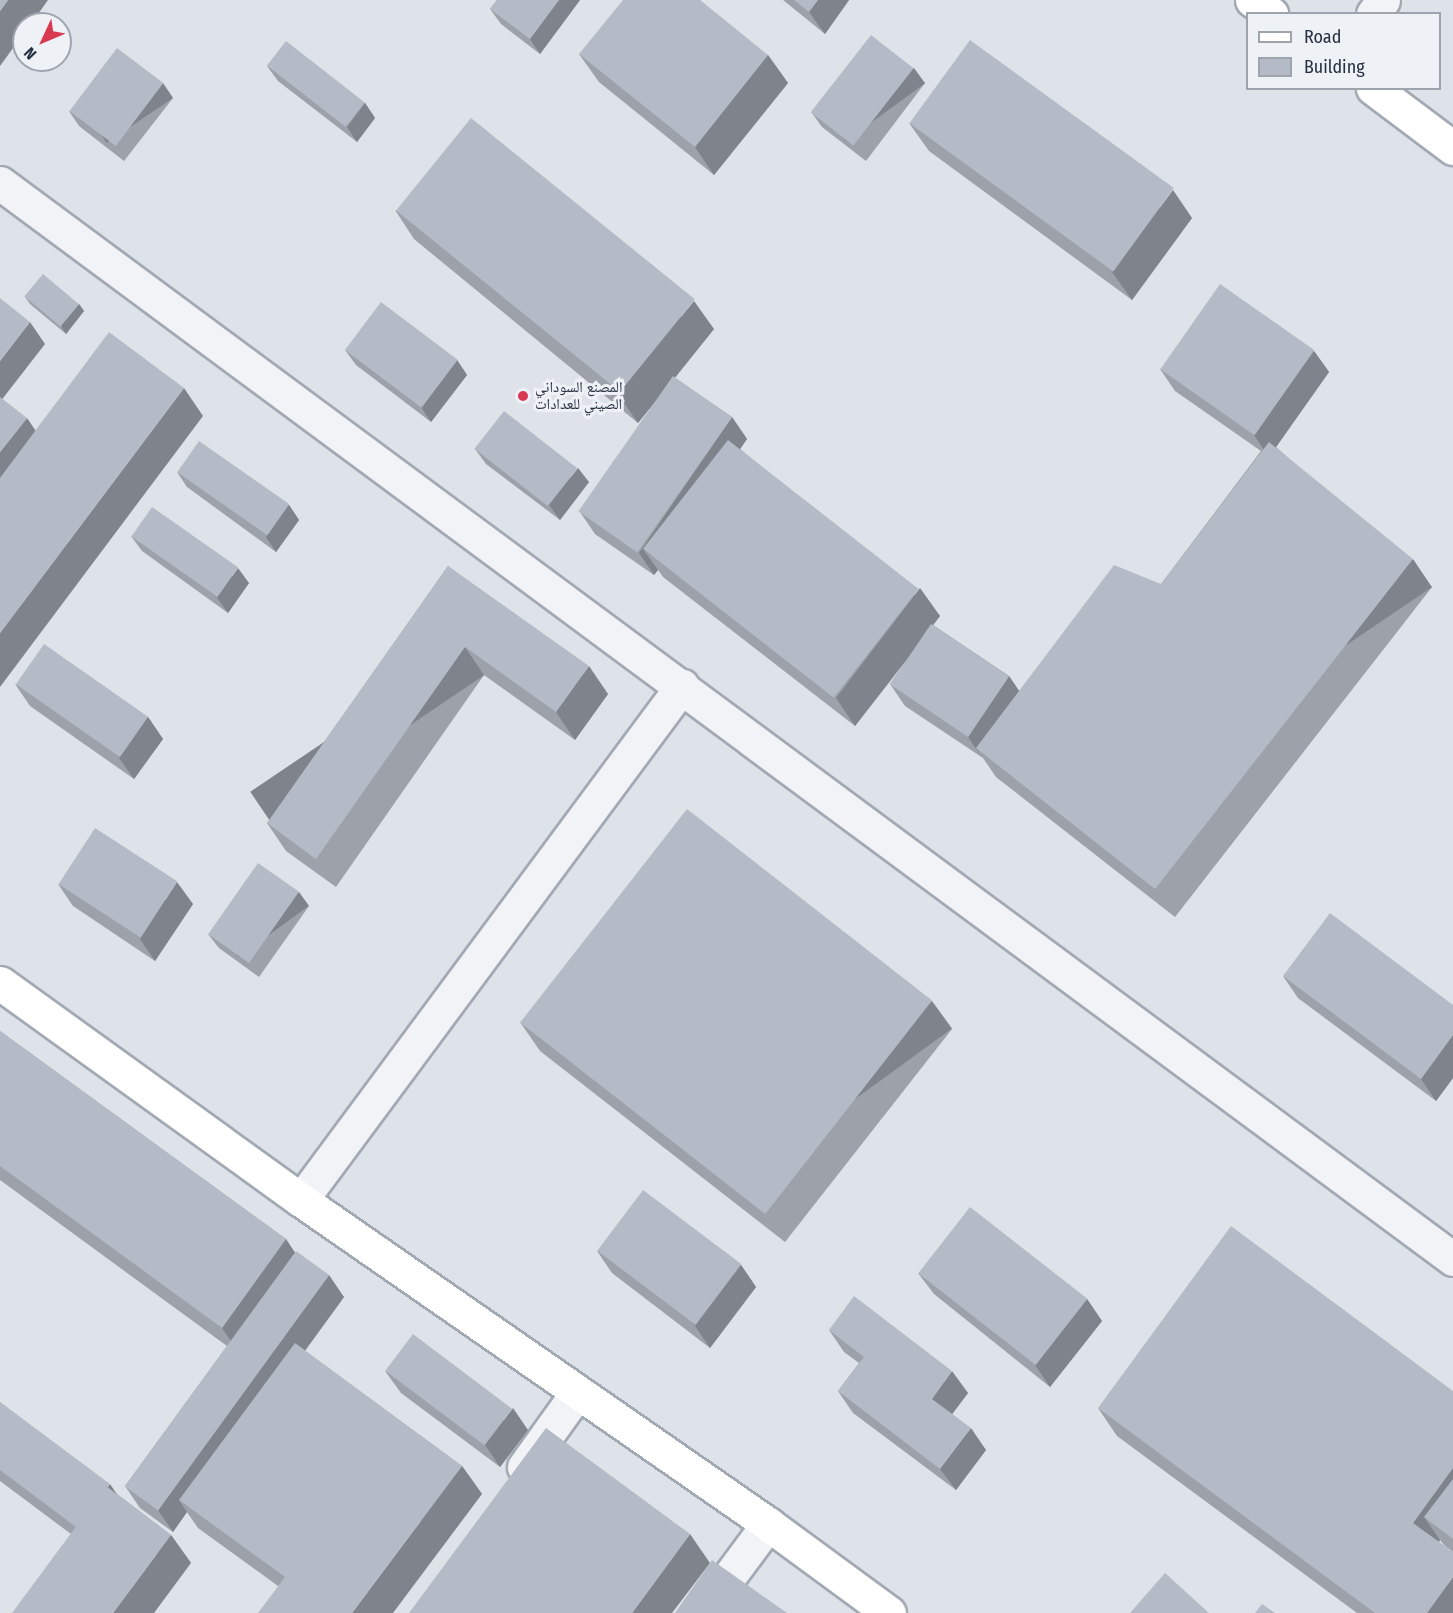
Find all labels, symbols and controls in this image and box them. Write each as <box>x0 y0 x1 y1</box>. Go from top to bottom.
north arrow <box>12 12 72 72</box>
legend <box>1246 12 1441 90</box>
text: Road <box>1304 26 1341 48</box>
text: N <box>20 43 40 64</box>
text: Building <box>1304 56 1365 78</box>
place label: المصنع السوداني الصيني للعدادات <box>535 378 623 413</box>
marker: المصنع السوداني الصيني للعدادات <box>516 389 530 403</box>

